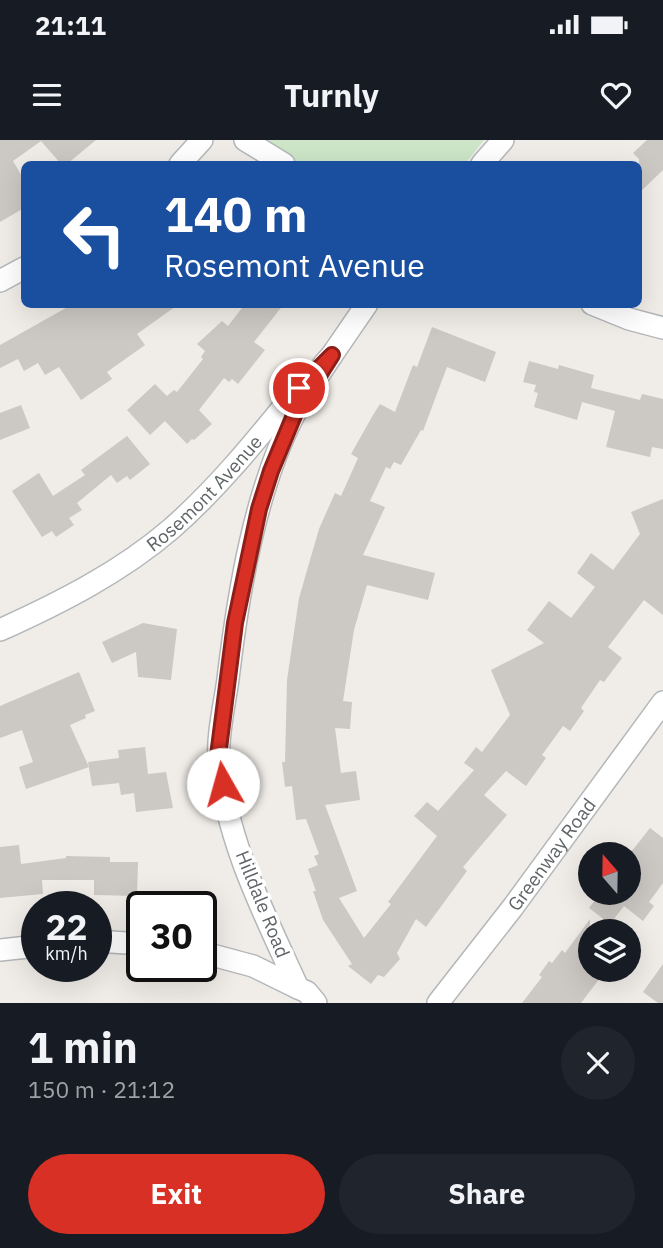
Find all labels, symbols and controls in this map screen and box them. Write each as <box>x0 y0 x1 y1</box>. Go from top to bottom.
text: 21:11 <box>35 8 106 42</box>
text: Turnly <box>284 74 379 116</box>
icon: menu <box>28 76 66 114</box>
icon: heart <box>597 76 635 114</box>
text: 140 m <box>164 182 308 245</box>
icon: left <box>49 189 140 280</box>
text: Rosemont Avenue <box>164 244 425 286</box>
pin <box>269 358 329 418</box>
icon: arrive <box>280 369 318 407</box>
street label: Rosemont Avenue <box>141 430 267 557</box>
position arrow <box>186 747 260 821</box>
street label: Greenway Road <box>502 793 601 916</box>
north arrow <box>578 842 640 905</box>
map controls <box>578 842 641 982</box>
street label: Hilldale Road <box>231 847 295 961</box>
speed limit sign: 30 <box>126 891 217 982</box>
text: 22 <box>45 904 88 950</box>
button: layers <box>578 919 641 982</box>
text: km/h <box>45 942 88 965</box>
text: 1 min <box>28 1020 138 1075</box>
button: close <box>561 1026 635 1100</box>
text: 150 m · 21:12 <box>28 1074 175 1104</box>
button: Exit <box>28 1154 325 1234</box>
button: Share <box>339 1154 635 1234</box>

